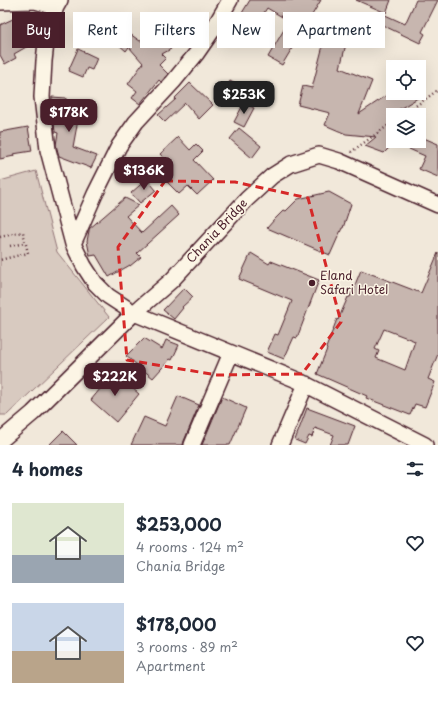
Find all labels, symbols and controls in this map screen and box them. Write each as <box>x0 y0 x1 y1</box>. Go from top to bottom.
chip: Buy <box>12 12 65 48</box>
chip: Rent <box>73 12 132 48</box>
chip: Filters <box>140 12 209 48</box>
chip: New <box>217 12 275 48</box>
chip: Apartment <box>283 12 385 48</box>
map controls <box>386 60 426 148</box>
button: locate <box>386 60 426 100</box>
pin: $253K <box>216 81 272 115</box>
text: $253K <box>223 84 265 103</box>
pin: $178K <box>41 99 97 133</box>
text: $178K <box>49 102 89 121</box>
button: layers <box>386 108 426 148</box>
pin: $136K <box>116 157 172 191</box>
text: $136K <box>123 160 165 179</box>
street label: Chania Bridge <box>182 194 251 267</box>
place label: Eland Safari Hotel <box>320 266 388 298</box>
marker: Eland Safari Hotel <box>307 278 317 288</box>
pin: $222K <box>87 363 143 397</box>
text: $222K <box>93 366 137 385</box>
text: 4 homes <box>12 456 83 482</box>
icon: filters <box>404 458 426 480</box>
text: $253,000 <box>136 511 222 537</box>
icon: home <box>44 519 92 567</box>
icon: heart <box>404 532 426 554</box>
text: 4 rooms · 124 m² <box>136 537 244 556</box>
text: Chania Bridge <box>136 556 225 575</box>
text: $178,000 <box>136 611 216 637</box>
icon: home <box>44 619 92 667</box>
icon: heart <box>404 632 426 654</box>
text: 3 rooms · 89 m² <box>136 637 238 656</box>
text: Apartment <box>136 656 205 675</box>

